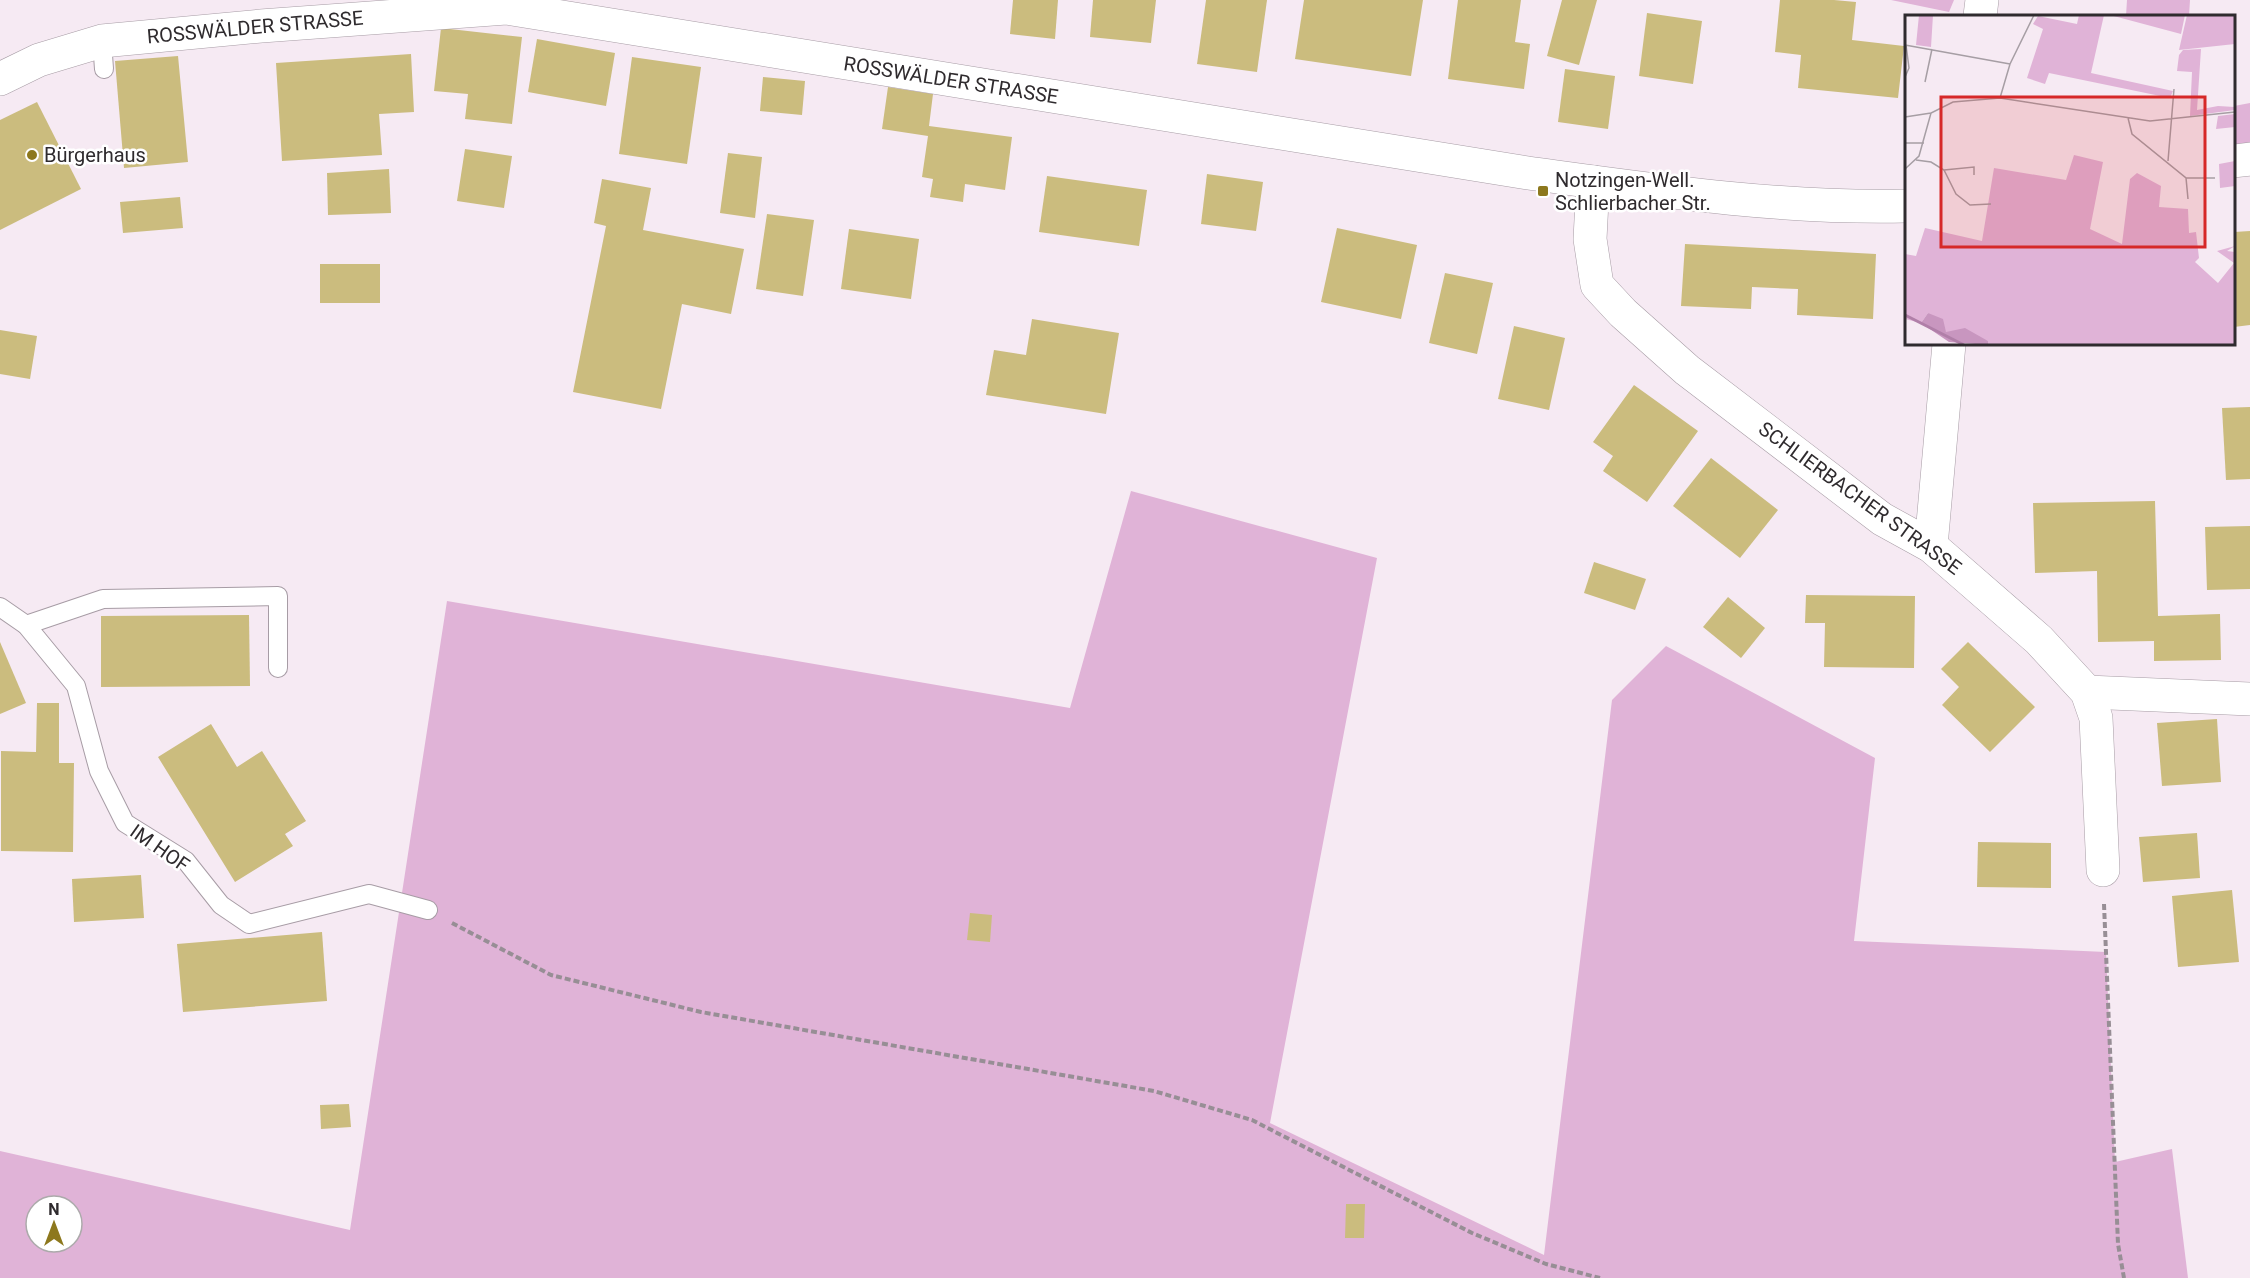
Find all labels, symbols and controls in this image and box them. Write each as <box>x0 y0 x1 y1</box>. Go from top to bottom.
street label: ROSSWÄLDER STRASSE <box>146 6 364 48</box>
inset map <box>1905 15 2235 345</box>
street label: ROSSWÄLDER STRASSE <box>842 51 1060 109</box>
place label: Bürgerhaus <box>44 143 146 167</box>
marker: Bürgerhaus <box>25 148 39 162</box>
place label: Notzingen-Well. Schlierbacher Str. <box>1555 168 1711 215</box>
marker: Notzingen-Well. Schlierbacher Str. <box>1536 184 1550 198</box>
street label: SCHLIERBACHER STRASSE <box>1754 416 1966 580</box>
street label: IM HOF <box>126 819 194 877</box>
north arrow <box>24 1194 84 1254</box>
text: N <box>48 1200 60 1219</box>

